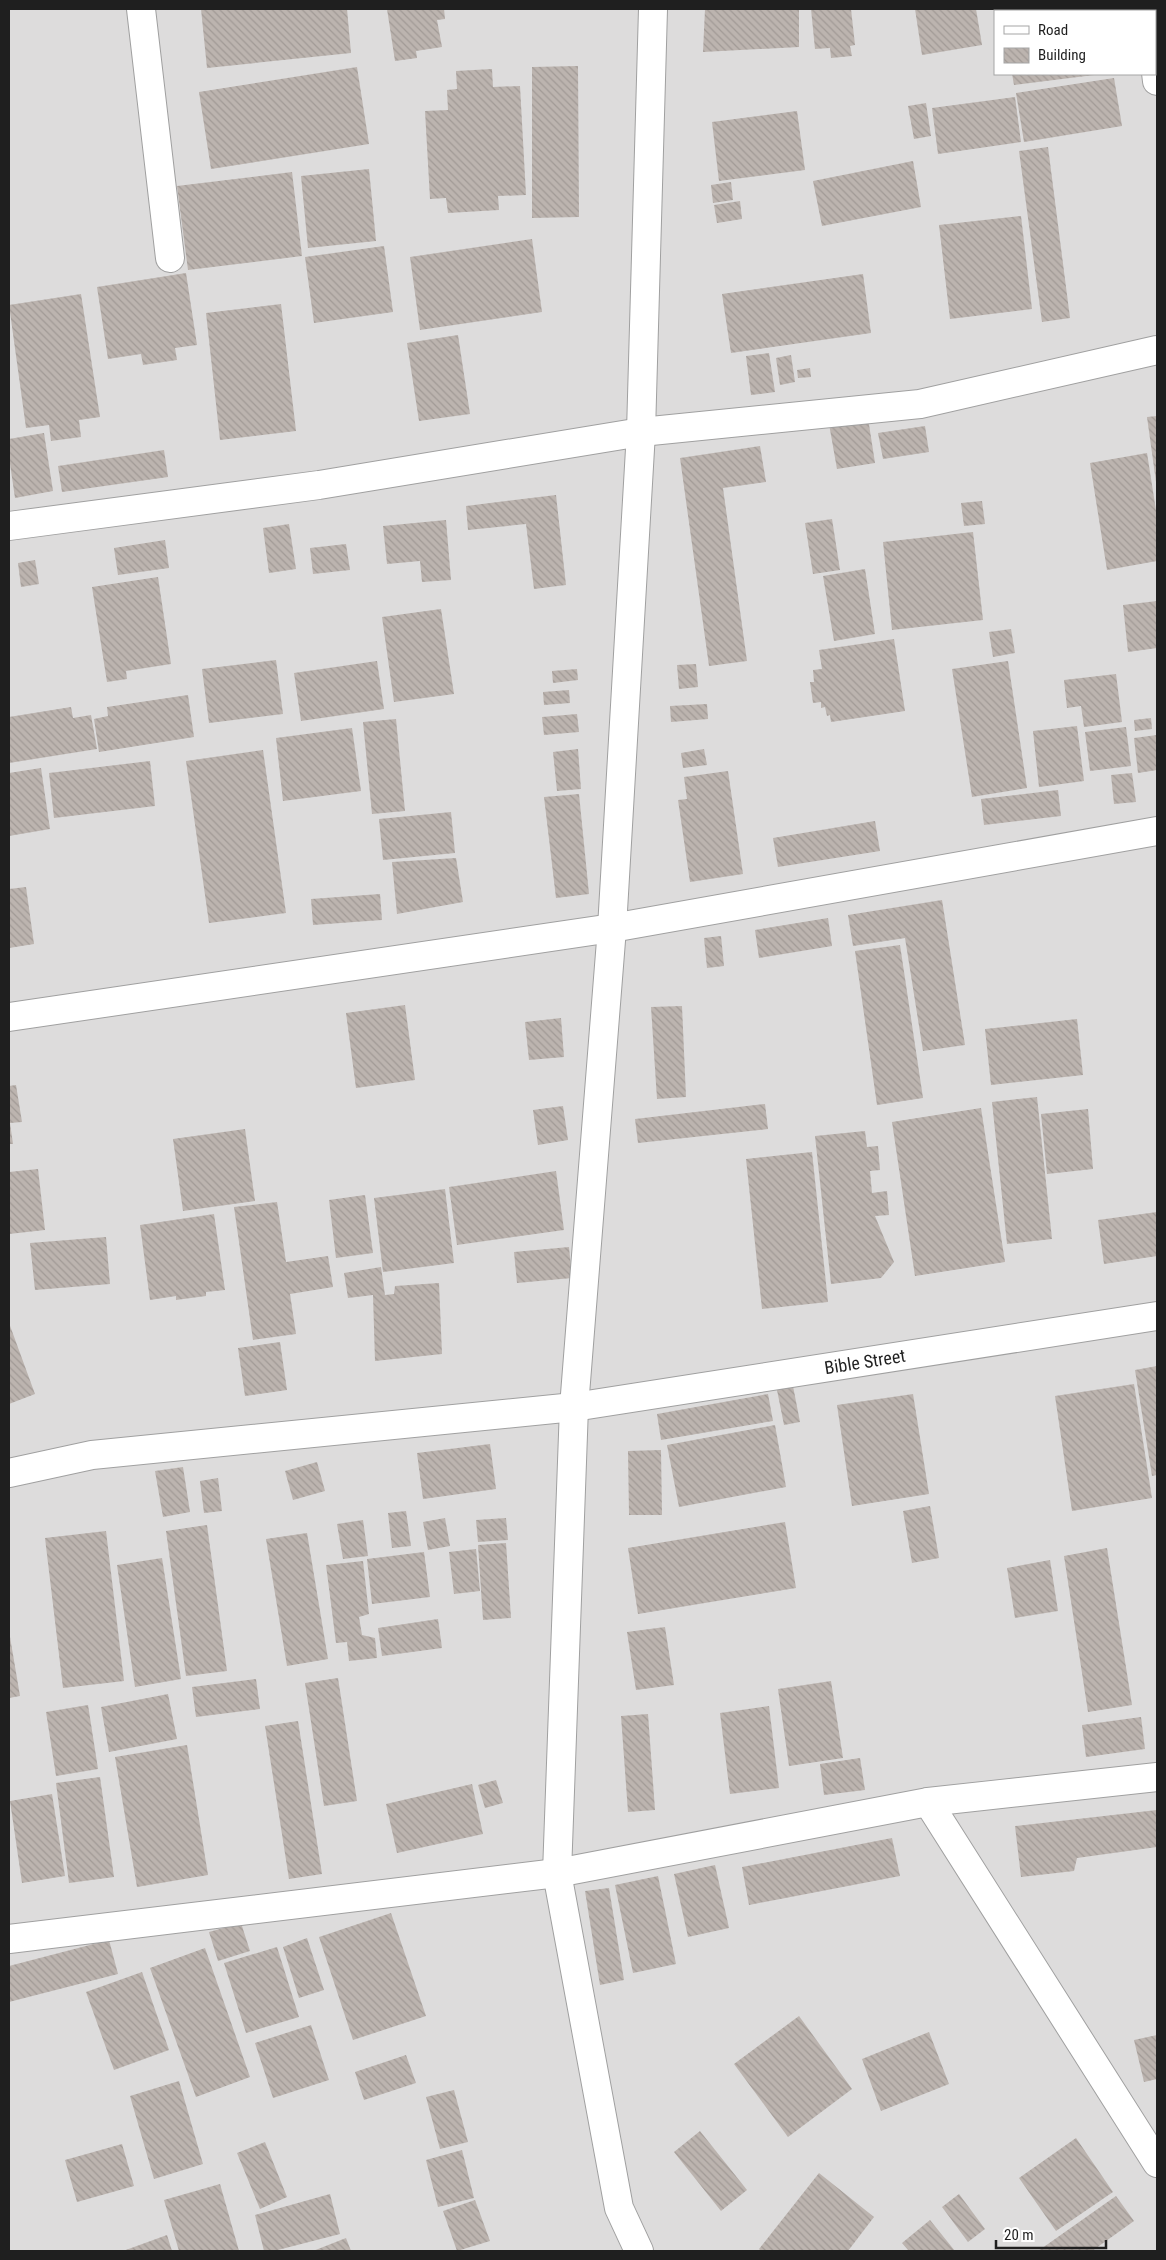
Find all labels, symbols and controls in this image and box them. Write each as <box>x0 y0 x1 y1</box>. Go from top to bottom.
legend <box>994 10 1156 75</box>
text: Road <box>1038 21 1068 39</box>
text: Building <box>1038 46 1086 64</box>
street label: Bible Street <box>823 1345 907 1378</box>
scale bar <box>996 2218 1106 2250</box>
text: 20 m <box>1004 2226 1034 2244</box>

